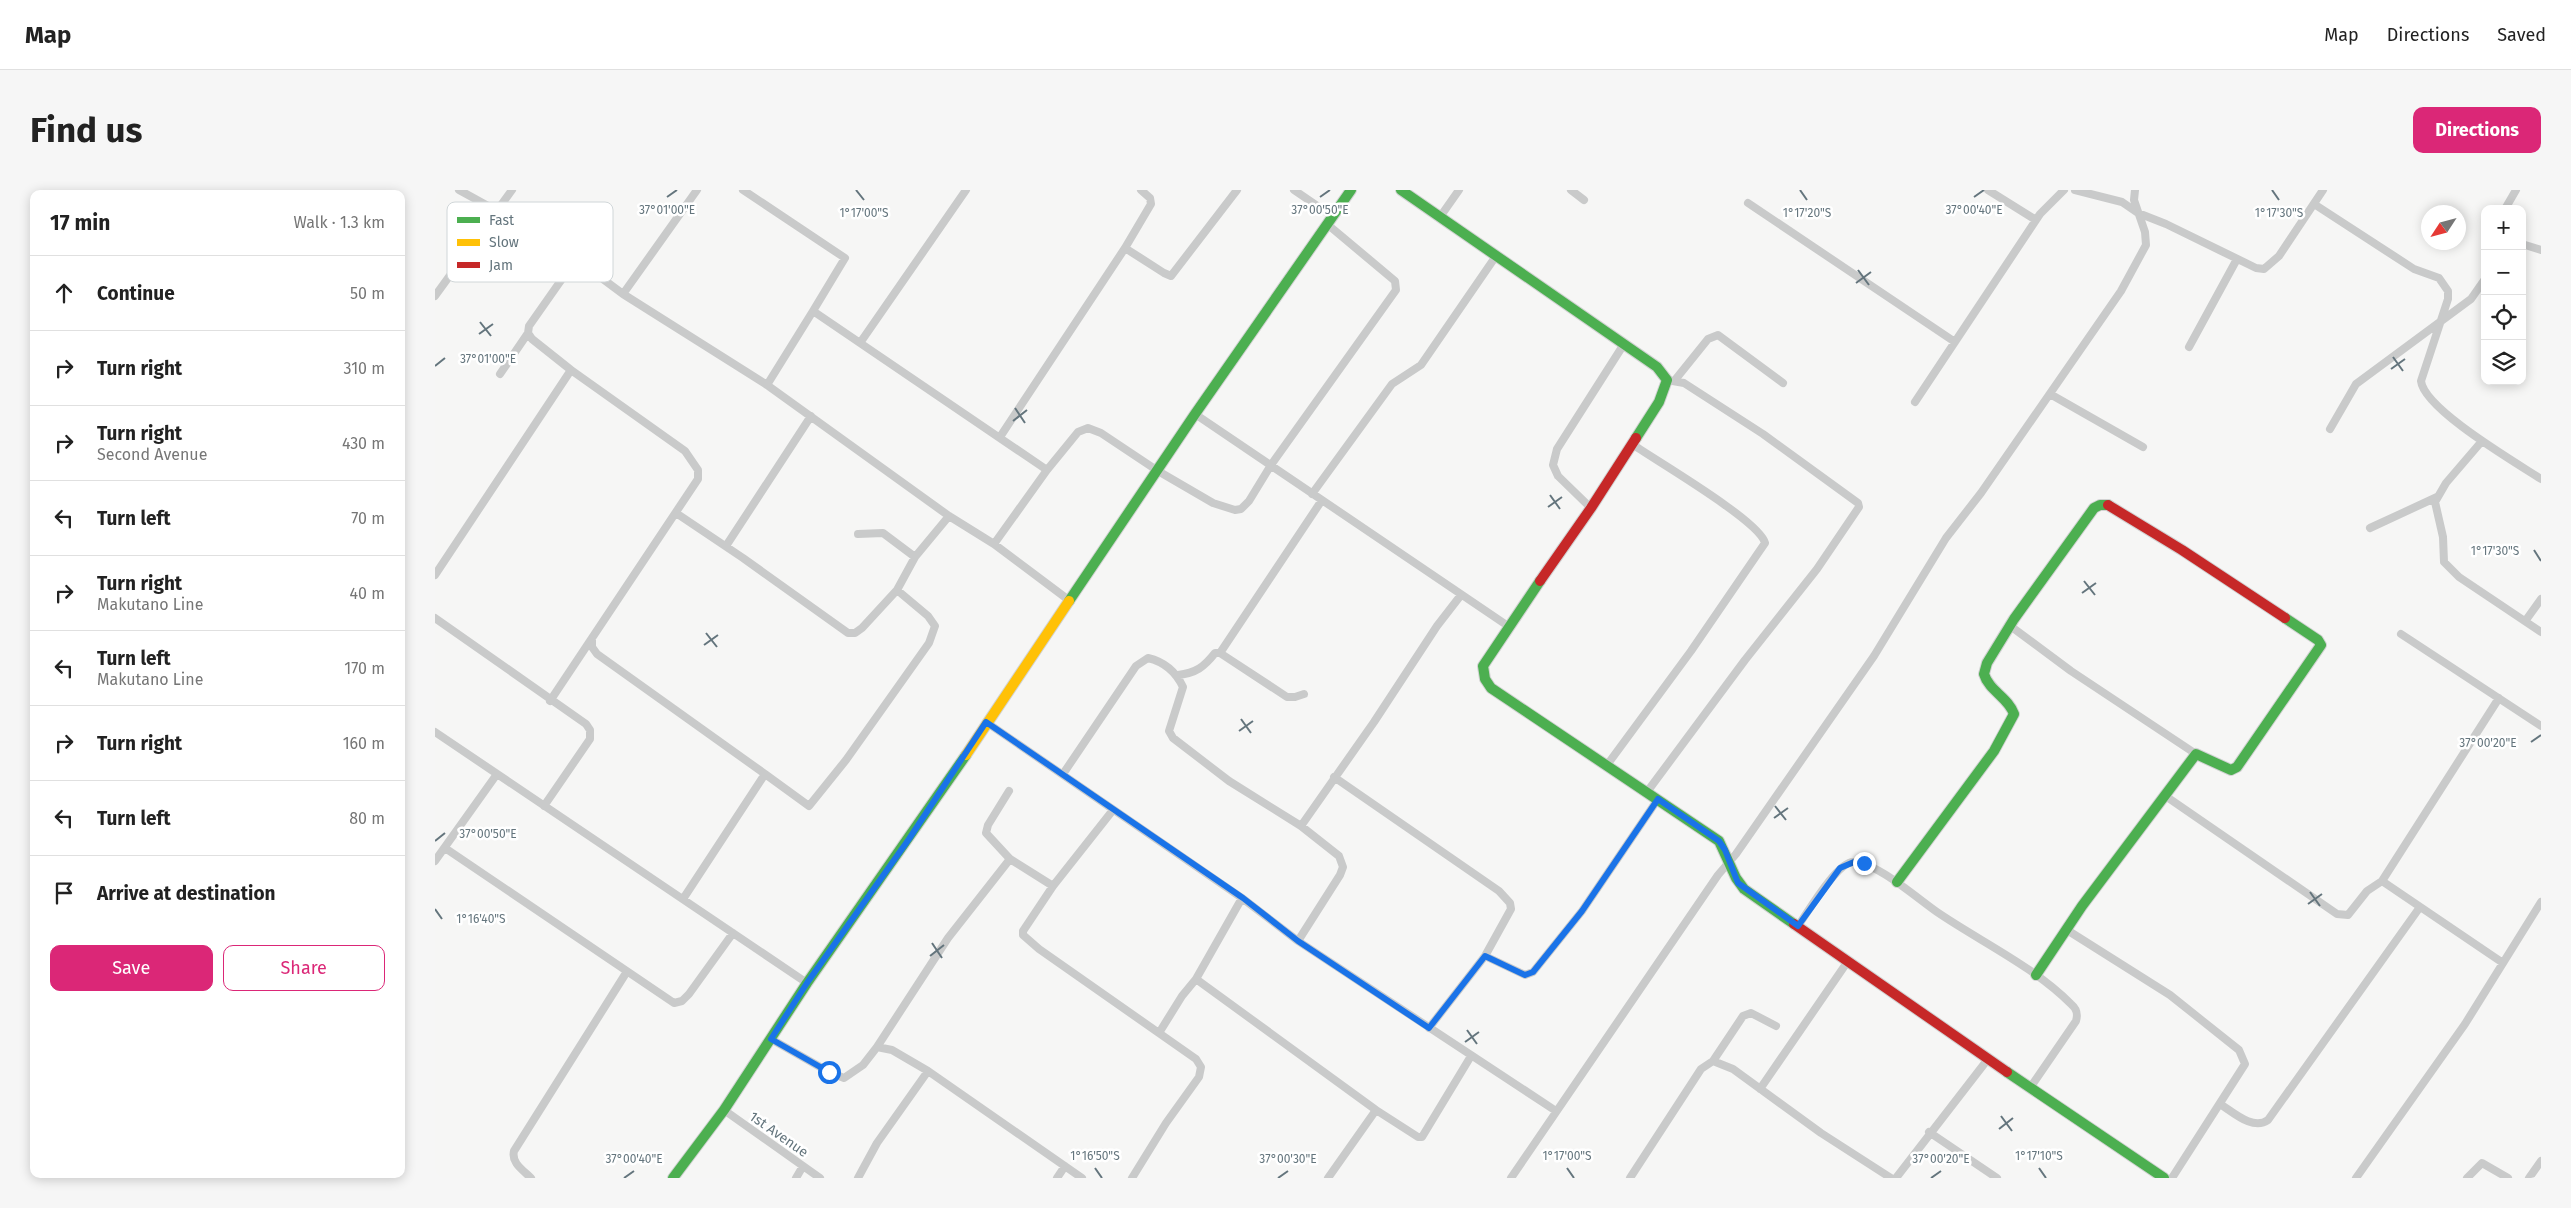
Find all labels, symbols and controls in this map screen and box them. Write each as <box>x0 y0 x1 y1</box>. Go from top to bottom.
text: Map <box>25 21 71 49</box>
text: Map <box>2324 24 2359 46</box>
text: Directions <box>2387 24 2469 46</box>
text: Saved <box>2497 24 2546 46</box>
button: Directions <box>2413 107 2541 153</box>
text: Find us <box>30 109 142 151</box>
legend <box>447 202 613 282</box>
text: 37°01'00"E <box>639 203 695 217</box>
text: 37°00'50"E <box>1291 203 1349 217</box>
text: 37°00'40"E <box>1945 203 2003 217</box>
north arrow <box>2421 205 2466 250</box>
map controls <box>2481 205 2526 385</box>
button: + <box>2481 205 2526 250</box>
text: 1°17'00"S <box>839 206 889 220</box>
text: 1°17'20"S <box>1783 206 1832 220</box>
text: 1°17'30"S <box>2255 206 2304 220</box>
text: 17 min <box>50 210 110 236</box>
text: Fast <box>489 212 515 229</box>
text: Walk · 1.3 km <box>293 213 385 232</box>
text: Slow <box>489 234 519 251</box>
button: − <box>2481 250 2526 295</box>
text: Jam <box>489 257 513 274</box>
icon: ahead <box>50 279 78 307</box>
text: Continue <box>97 282 175 305</box>
text: 50 m <box>350 284 385 303</box>
button: locate <box>2481 295 2526 340</box>
button: layers <box>2481 340 2526 385</box>
text: 37°01'00"E <box>460 352 516 366</box>
icon: right <box>50 354 78 382</box>
text: Turn right <box>97 357 182 380</box>
text: 310 m <box>344 359 385 378</box>
text: Turn right <box>97 422 182 445</box>
icon: right <box>50 429 78 457</box>
text: 430 m <box>342 434 385 453</box>
text: Second Avenue <box>97 445 207 464</box>
icon: left <box>50 504 78 532</box>
text: Turn left <box>97 507 171 530</box>
text: 70 m <box>351 509 385 528</box>
text: 1°17'30"S <box>2471 544 2520 558</box>
text: Turn right <box>97 572 182 595</box>
icon: right <box>50 579 78 607</box>
text: 40 m <box>350 584 385 603</box>
text: Makutano Line <box>97 595 203 614</box>
text: Turn left <box>97 647 171 670</box>
icon: left <box>50 654 78 682</box>
text: 170 m <box>344 659 385 678</box>
text: Makutano Line <box>97 670 203 689</box>
icon: right <box>50 729 78 757</box>
text: Turn right <box>97 732 182 755</box>
text: 160 m <box>343 734 385 753</box>
text: 37°00'20"E <box>2459 736 2517 750</box>
icon: left <box>50 804 78 832</box>
text: Turn left <box>97 807 171 830</box>
text: 80 m <box>349 809 385 828</box>
text: 37°00'50"E <box>459 827 517 841</box>
route end <box>1853 852 1876 875</box>
icon: arrive <box>50 879 78 907</box>
text: Arrive at destination <box>97 882 276 905</box>
text: 1°16'40"S <box>456 912 506 926</box>
button: Save <box>50 945 213 991</box>
button: Share <box>223 945 385 991</box>
route start <box>818 1061 841 1084</box>
street label: 1st Avenue <box>746 1108 811 1161</box>
text: 1°16'50"S <box>1070 1149 1120 1163</box>
text: 1°17'00"S <box>1542 1149 1592 1163</box>
text: 1°17'10"S <box>2015 1149 2063 1163</box>
text: 37°00'40"E <box>605 1152 663 1166</box>
text: 37°00'30"E <box>1259 1152 1317 1166</box>
text: 37°00'20"E <box>1912 1152 1970 1166</box>

